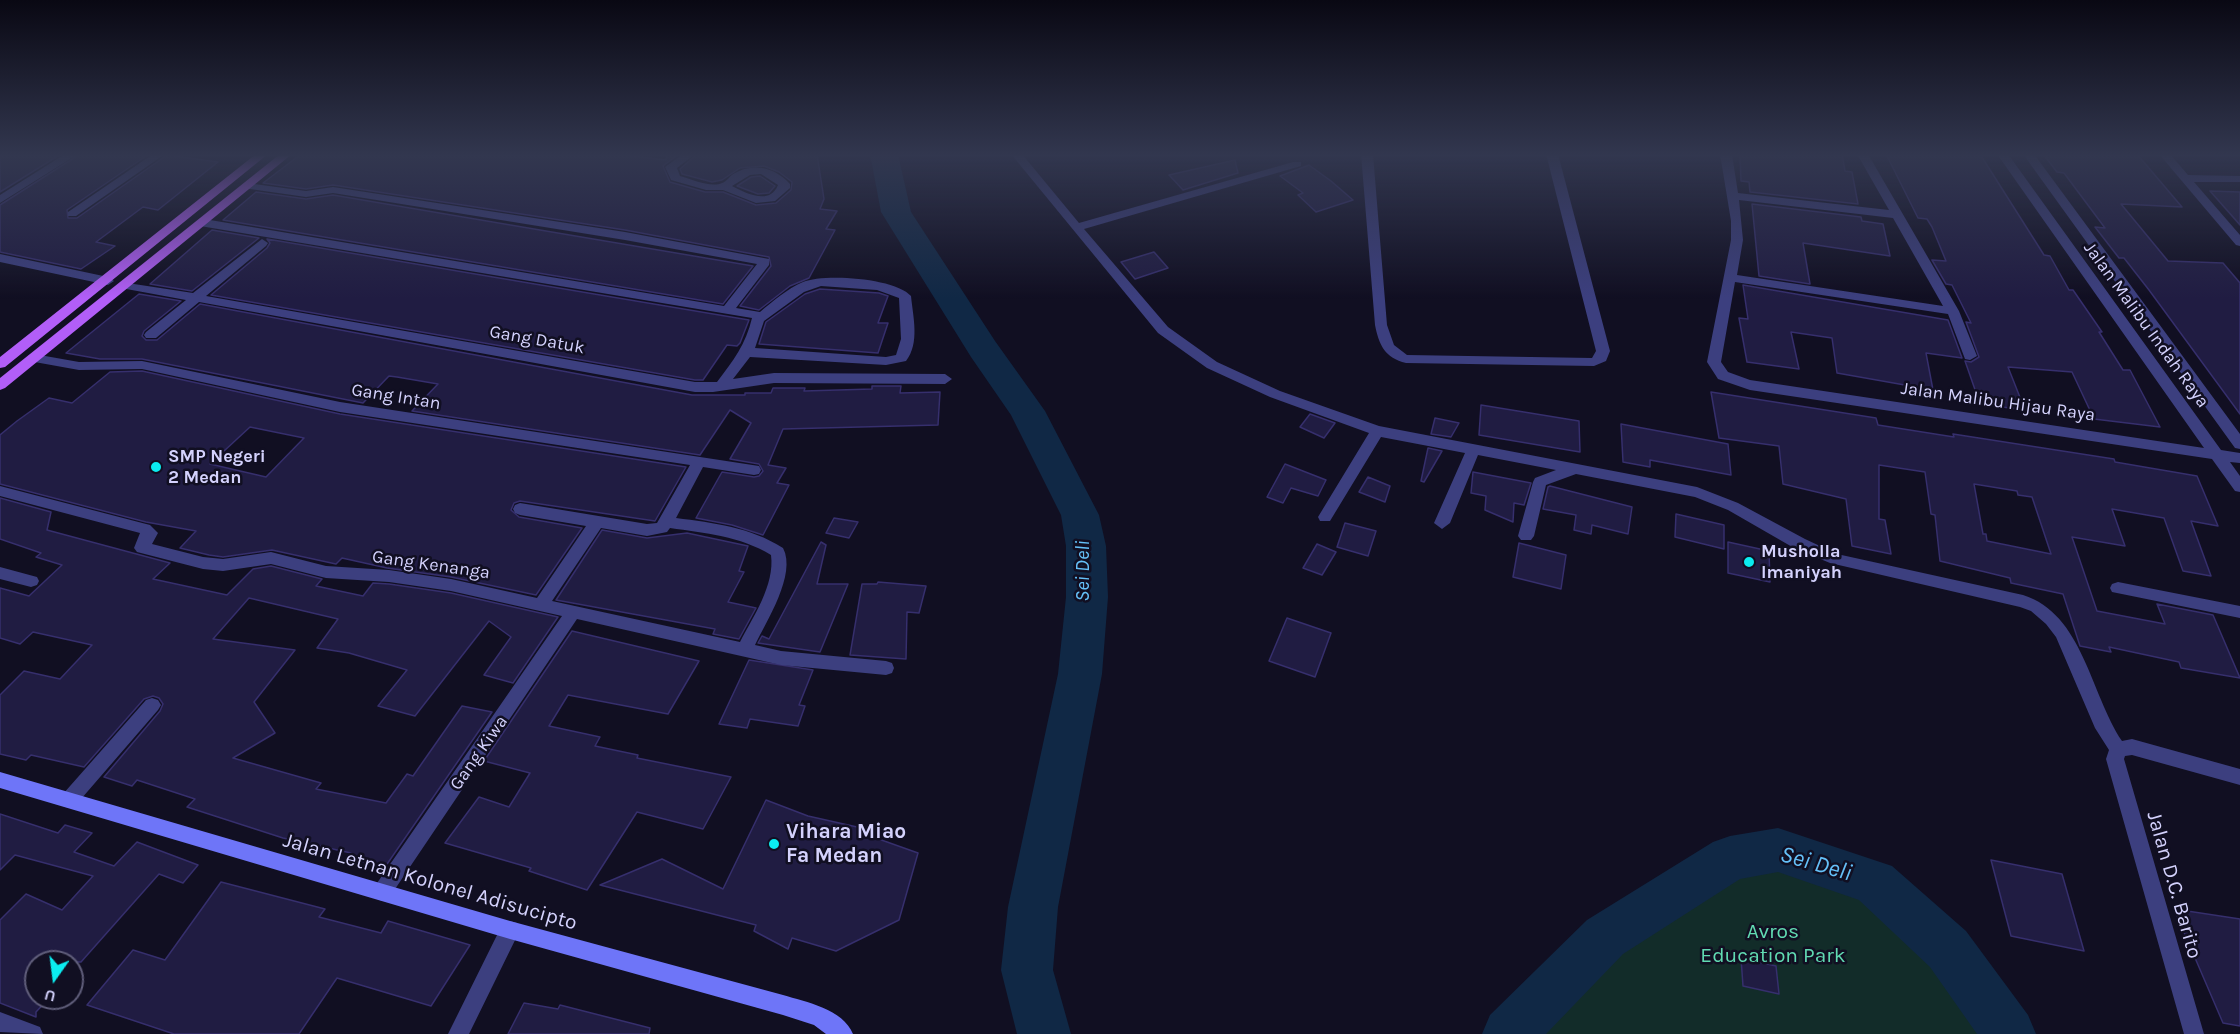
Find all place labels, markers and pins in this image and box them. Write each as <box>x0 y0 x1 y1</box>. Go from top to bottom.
place label: SMP Negeri 2 Medan <box>168 446 266 488</box>
marker: SMP Negeri 2 Medan <box>149 460 163 474</box>
place label: Musholla Imaniyah <box>1761 541 1842 584</box>
marker: Musholla Imaniyah <box>1742 555 1756 569</box>
place label: Vihara Miao Fa Medan <box>786 819 906 869</box>
marker: Vihara Miao Fa Medan <box>767 837 781 851</box>

